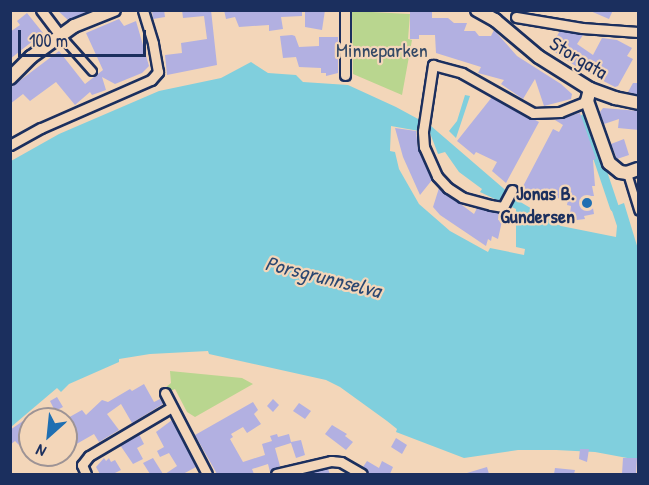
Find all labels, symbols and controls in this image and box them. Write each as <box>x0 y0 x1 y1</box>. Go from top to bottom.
scale bar <box>21 18 148 56</box>
text: 100 m <box>29 28 68 53</box>
street label: Storgata <box>546 30 612 84</box>
park label: Minneparken <box>336 37 428 61</box>
place label: Jonas B. Gundersen <box>500 180 575 227</box>
marker: Jonas B. Gundersen <box>580 196 594 210</box>
water label: Porsgrunnselva <box>263 250 383 304</box>
north arrow <box>18 407 78 467</box>
text: N <box>32 440 50 463</box>

